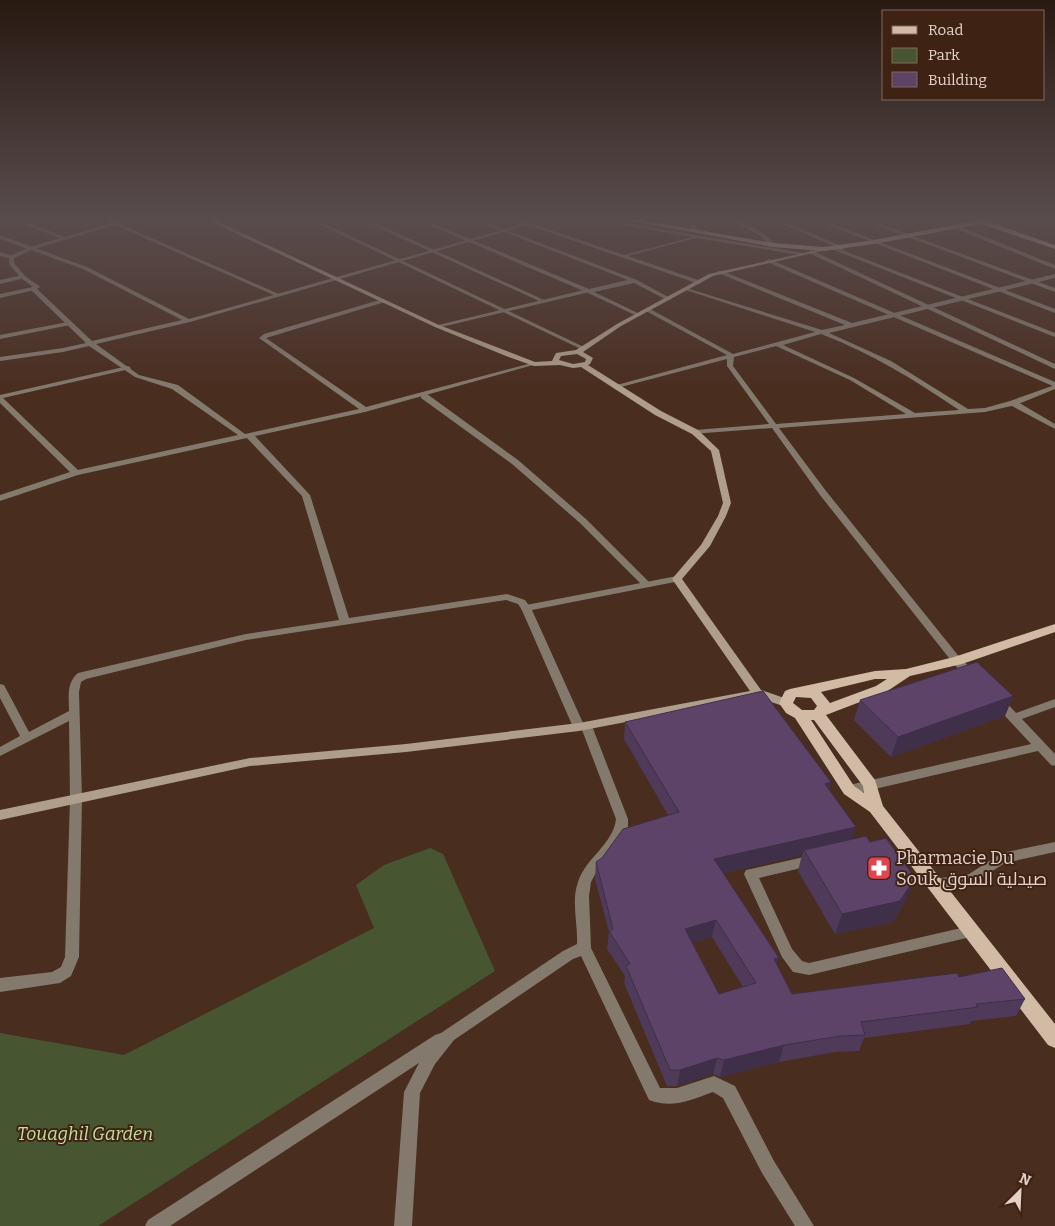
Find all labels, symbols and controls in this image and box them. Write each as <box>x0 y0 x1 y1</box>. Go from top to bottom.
legend <box>882 10 1045 100</box>
text: Road <box>928 21 963 39</box>
text: Park <box>928 46 960 64</box>
text: Building <box>928 71 987 89</box>
place label: Pharmacie Du Souk صيدلية السوق <box>896 847 1047 891</box>
pharmacy icon: Pharmacie Du Souk صيدلية السوق <box>866 855 892 881</box>
park label: Touaghil Garden <box>17 1123 153 1145</box>
north arrow <box>995 1166 1045 1216</box>
text: N <box>1017 1170 1034 1190</box>

